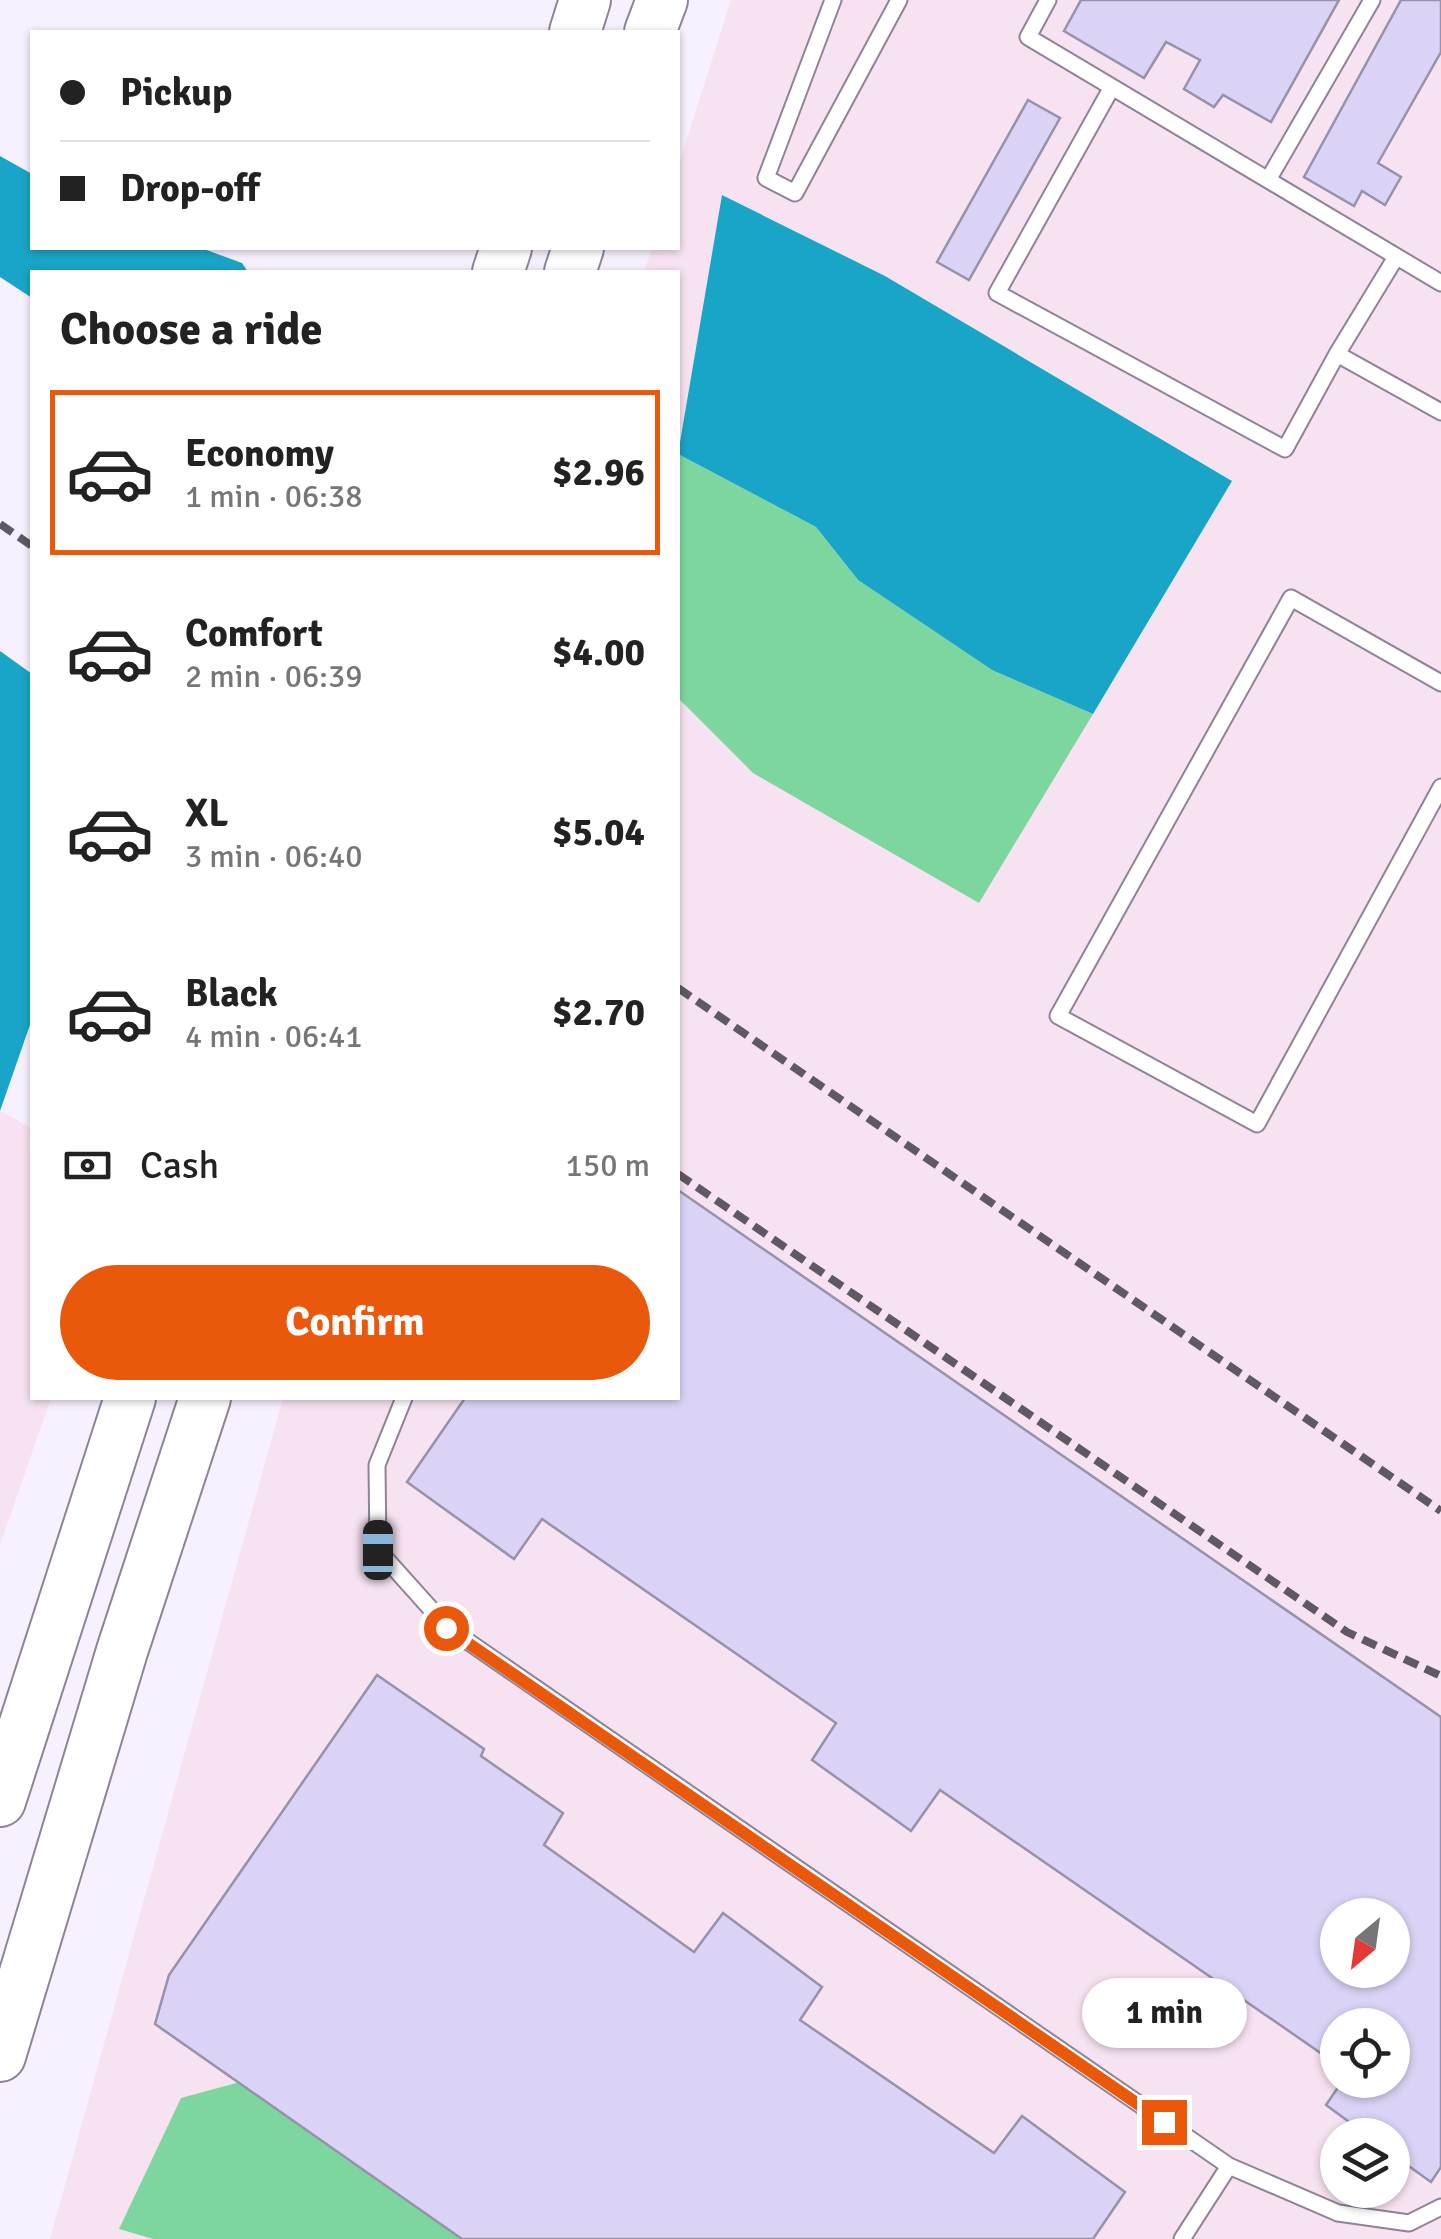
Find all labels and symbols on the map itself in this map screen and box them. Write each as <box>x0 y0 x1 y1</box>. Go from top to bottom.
car <box>363 1520 393 1580</box>
route start <box>424 1606 469 1651</box>
north arrow <box>1320 1898 1410 1988</box>
callout: 1 min <box>1082 1977 1246 2047</box>
route end <box>1142 2100 1187 2145</box>

